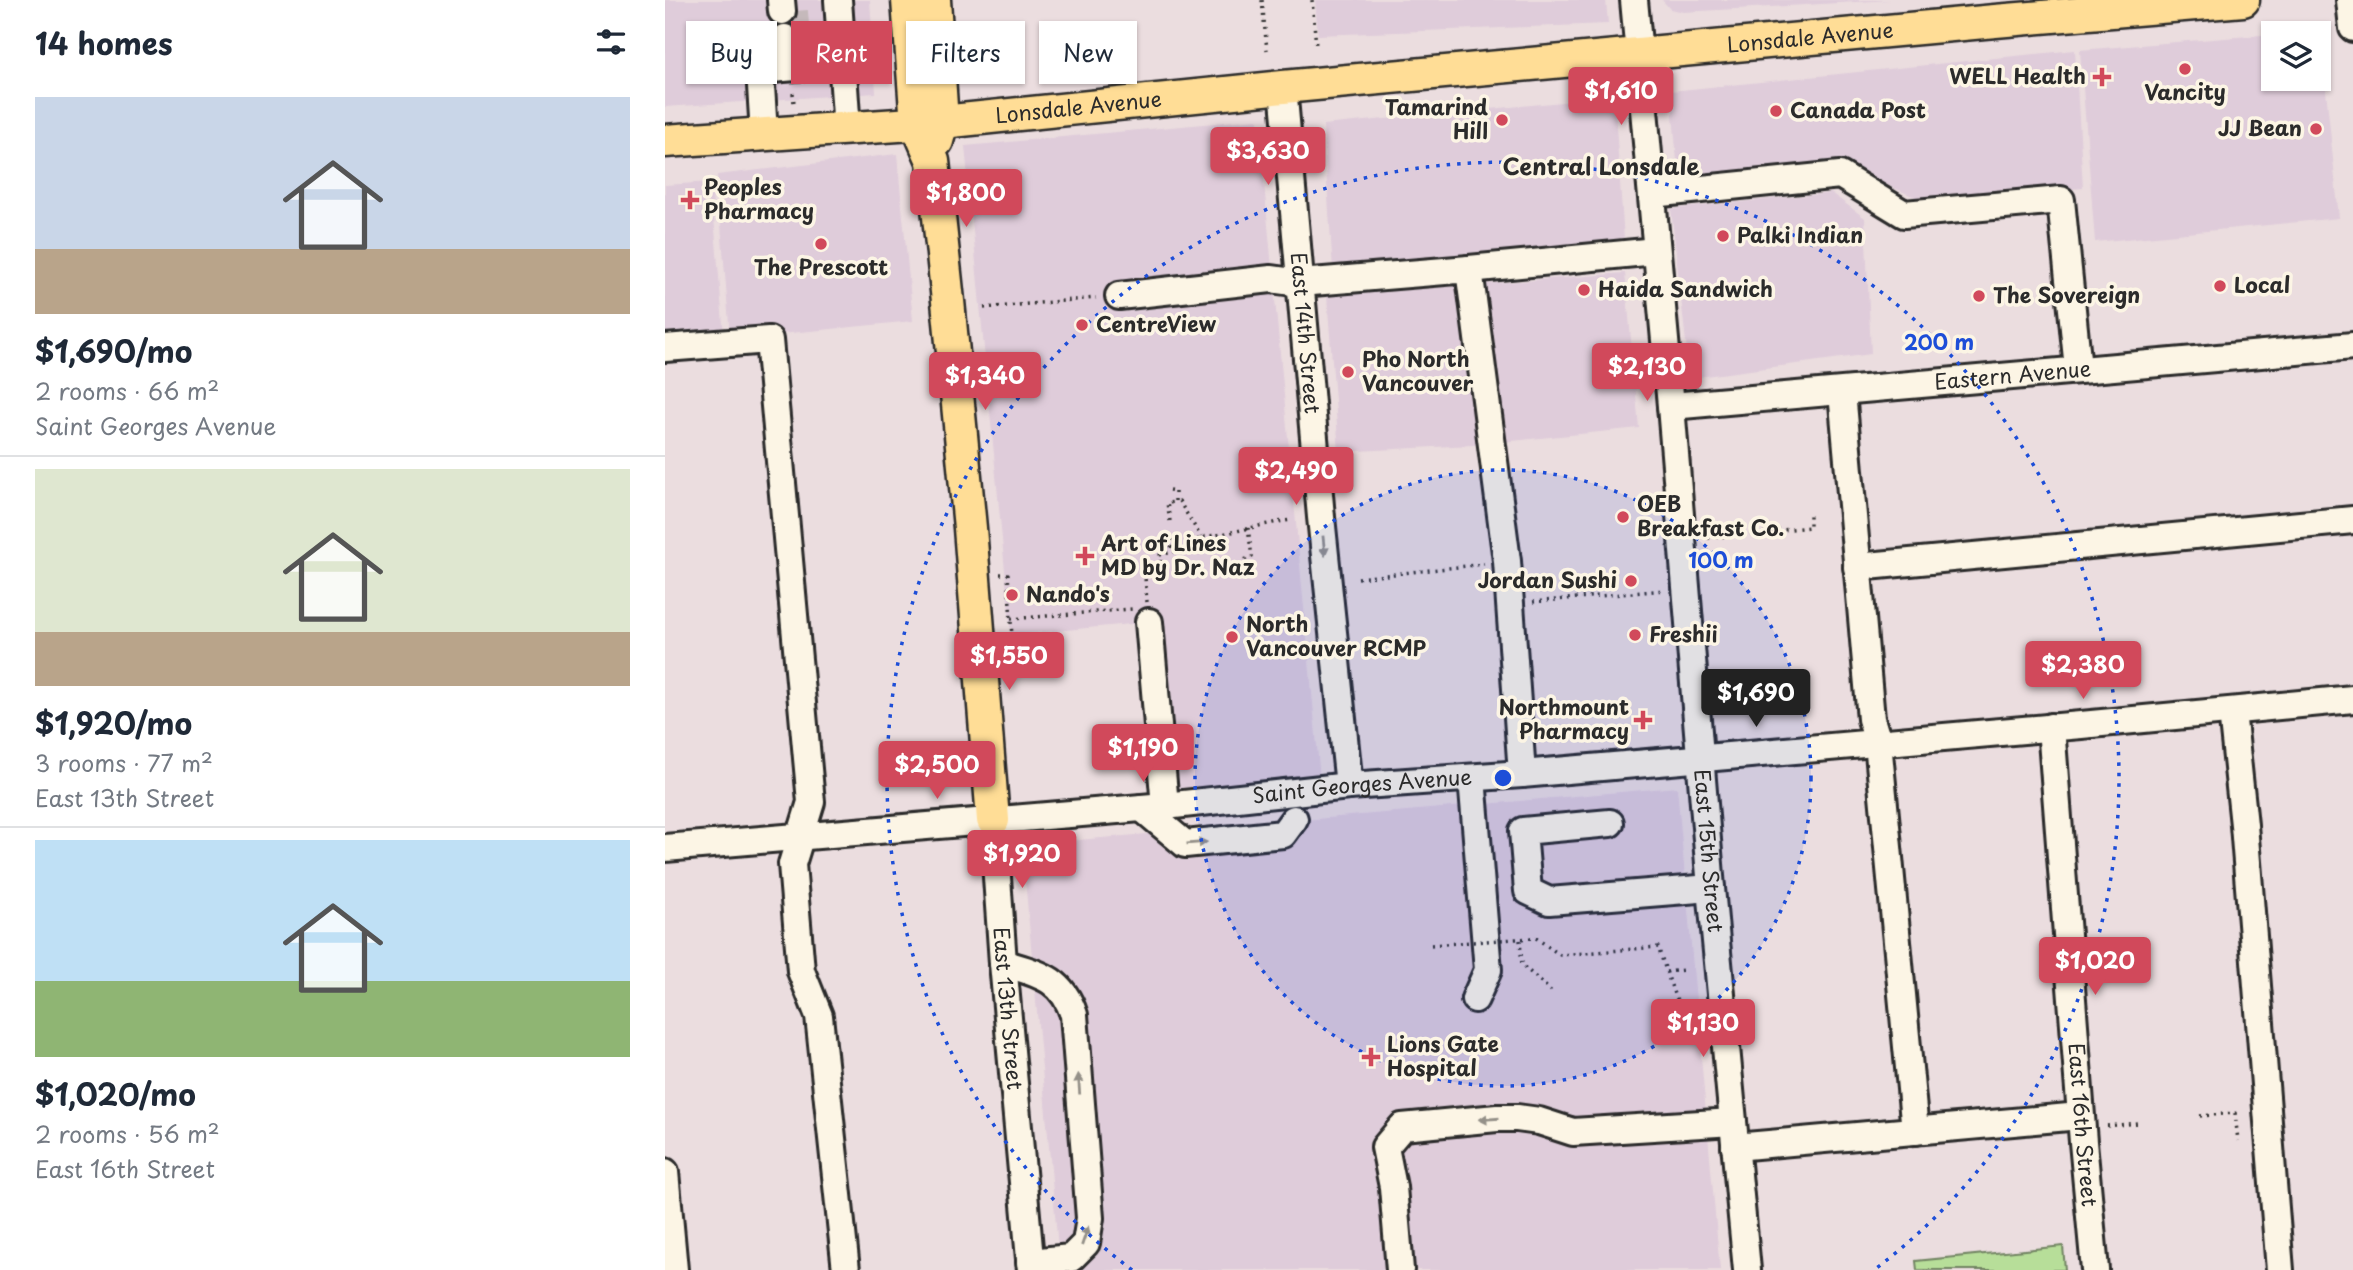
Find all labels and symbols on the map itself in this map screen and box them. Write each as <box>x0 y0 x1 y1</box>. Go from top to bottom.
street label: Lonsdale Avenue <box>1726 12 1895 60</box>
place label: WELL Health <box>1949 59 2086 91</box>
marker: Vancity <box>2177 61 2193 77</box>
marker: WELL Health <box>2092 67 2112 87</box>
pin: $1,610 <box>1564 68 1678 127</box>
place label: Vancity <box>2144 75 2226 107</box>
street label: Lonsdale Avenue <box>994 82 1163 130</box>
place label: Tamarind Hill <box>1385 90 1488 146</box>
place label: Canada Post <box>1790 93 1926 125</box>
marker: Canada Post <box>1768 103 1784 119</box>
place label: JJ Bean <box>2218 111 2302 143</box>
marker: Tamarind Hill <box>1494 112 1510 128</box>
marker: JJ Bean <box>2308 121 2324 137</box>
pin: $3,630 <box>1211 128 1325 187</box>
district label: Central Lonsdale <box>1503 148 1699 183</box>
place label: Peoples Pharmacy <box>704 170 814 226</box>
pin: $1,800 <box>909 170 1023 229</box>
marker: Peoples Pharmacy <box>682 192 698 208</box>
place label: Palki Indian <box>1737 218 1863 250</box>
marker: Palki Indian <box>1715 228 1731 244</box>
marker: The Prescott <box>813 236 829 252</box>
place label: The Prescott <box>754 250 888 282</box>
street label: East 14th Street <box>1284 251 1330 415</box>
place label: Local <box>2234 268 2290 300</box>
place label: Haida Sandwich <box>1598 272 1773 304</box>
place label: The Sovereign <box>1993 278 2140 310</box>
marker: Local <box>2212 278 2228 294</box>
marker: Haida Sandwich <box>1576 282 1592 298</box>
marker: The Sovereign <box>1971 288 1987 304</box>
place label: CentreView <box>1096 307 1216 339</box>
marker: CentreView <box>1074 317 1090 333</box>
text: 200 m <box>1904 325 1974 357</box>
place label: Pho North Vancouver <box>1362 342 1474 398</box>
pin: $2,130 <box>1590 344 1704 403</box>
street label: Eastern Avenue <box>1933 351 2092 397</box>
pin: $1,340 <box>928 352 1042 412</box>
marker: Pho North Vancouver <box>1340 364 1356 380</box>
pin: $2,490 <box>1239 448 1353 507</box>
place label: OEB Breakfast Co. <box>1637 487 1784 543</box>
marker: OEB Breakfast Co. <box>1615 509 1631 525</box>
place label: Art of Lines MD by Dr. Naz <box>1100 526 1255 582</box>
one-way arrow <box>1318 535 1329 557</box>
text: 100 m <box>1688 543 1754 575</box>
marker: Art of Lines MD by Dr. Naz <box>1075 546 1095 566</box>
place label: Jordan Sushi <box>1478 563 1617 595</box>
marker: Jordan Sushi <box>1623 573 1639 589</box>
place label: Nando's <box>1026 577 1110 609</box>
marker: Nando's <box>1004 587 1020 603</box>
place label: North Vancouver RCMP <box>1246 607 1427 663</box>
place label: Freshii <box>1649 617 1718 649</box>
marker: Freshii <box>1627 627 1643 643</box>
marker: North Vancouver RCMP <box>1224 629 1240 645</box>
pin: $1,550 <box>952 632 1066 692</box>
pin: $2,380 <box>2026 642 2140 701</box>
pin: $1,690 <box>1699 670 1813 729</box>
place label: Northmount Pharmacy <box>1499 690 1629 746</box>
marker: Northmount Pharmacy <box>1635 712 1651 728</box>
pin: $1,190 <box>1086 724 1200 784</box>
pin: $2,500 <box>880 742 994 801</box>
street label: Saint Georges Avenue <box>1251 760 1473 810</box>
centre of rings <box>1491 766 1515 790</box>
street label: East 15th Street <box>1687 768 1733 934</box>
pin: $1,920 <box>965 830 1079 890</box>
one-way arrow <box>1186 837 1208 848</box>
street label: East 13th Street <box>987 926 1033 1091</box>
pin: $1,020 <box>2038 937 2152 997</box>
pin: $1,130 <box>1646 1000 1760 1059</box>
place label: Lions Gate Hospital <box>1387 1027 1499 1083</box>
street label: East 16th Street <box>2061 1041 2107 1208</box>
marker: Lions Gate Hospital <box>1361 1047 1381 1067</box>
one-way arrow <box>1073 1072 1084 1094</box>
one-way arrow <box>1478 1114 1500 1125</box>
one-way arrow <box>1080 1225 1091 1246</box>

